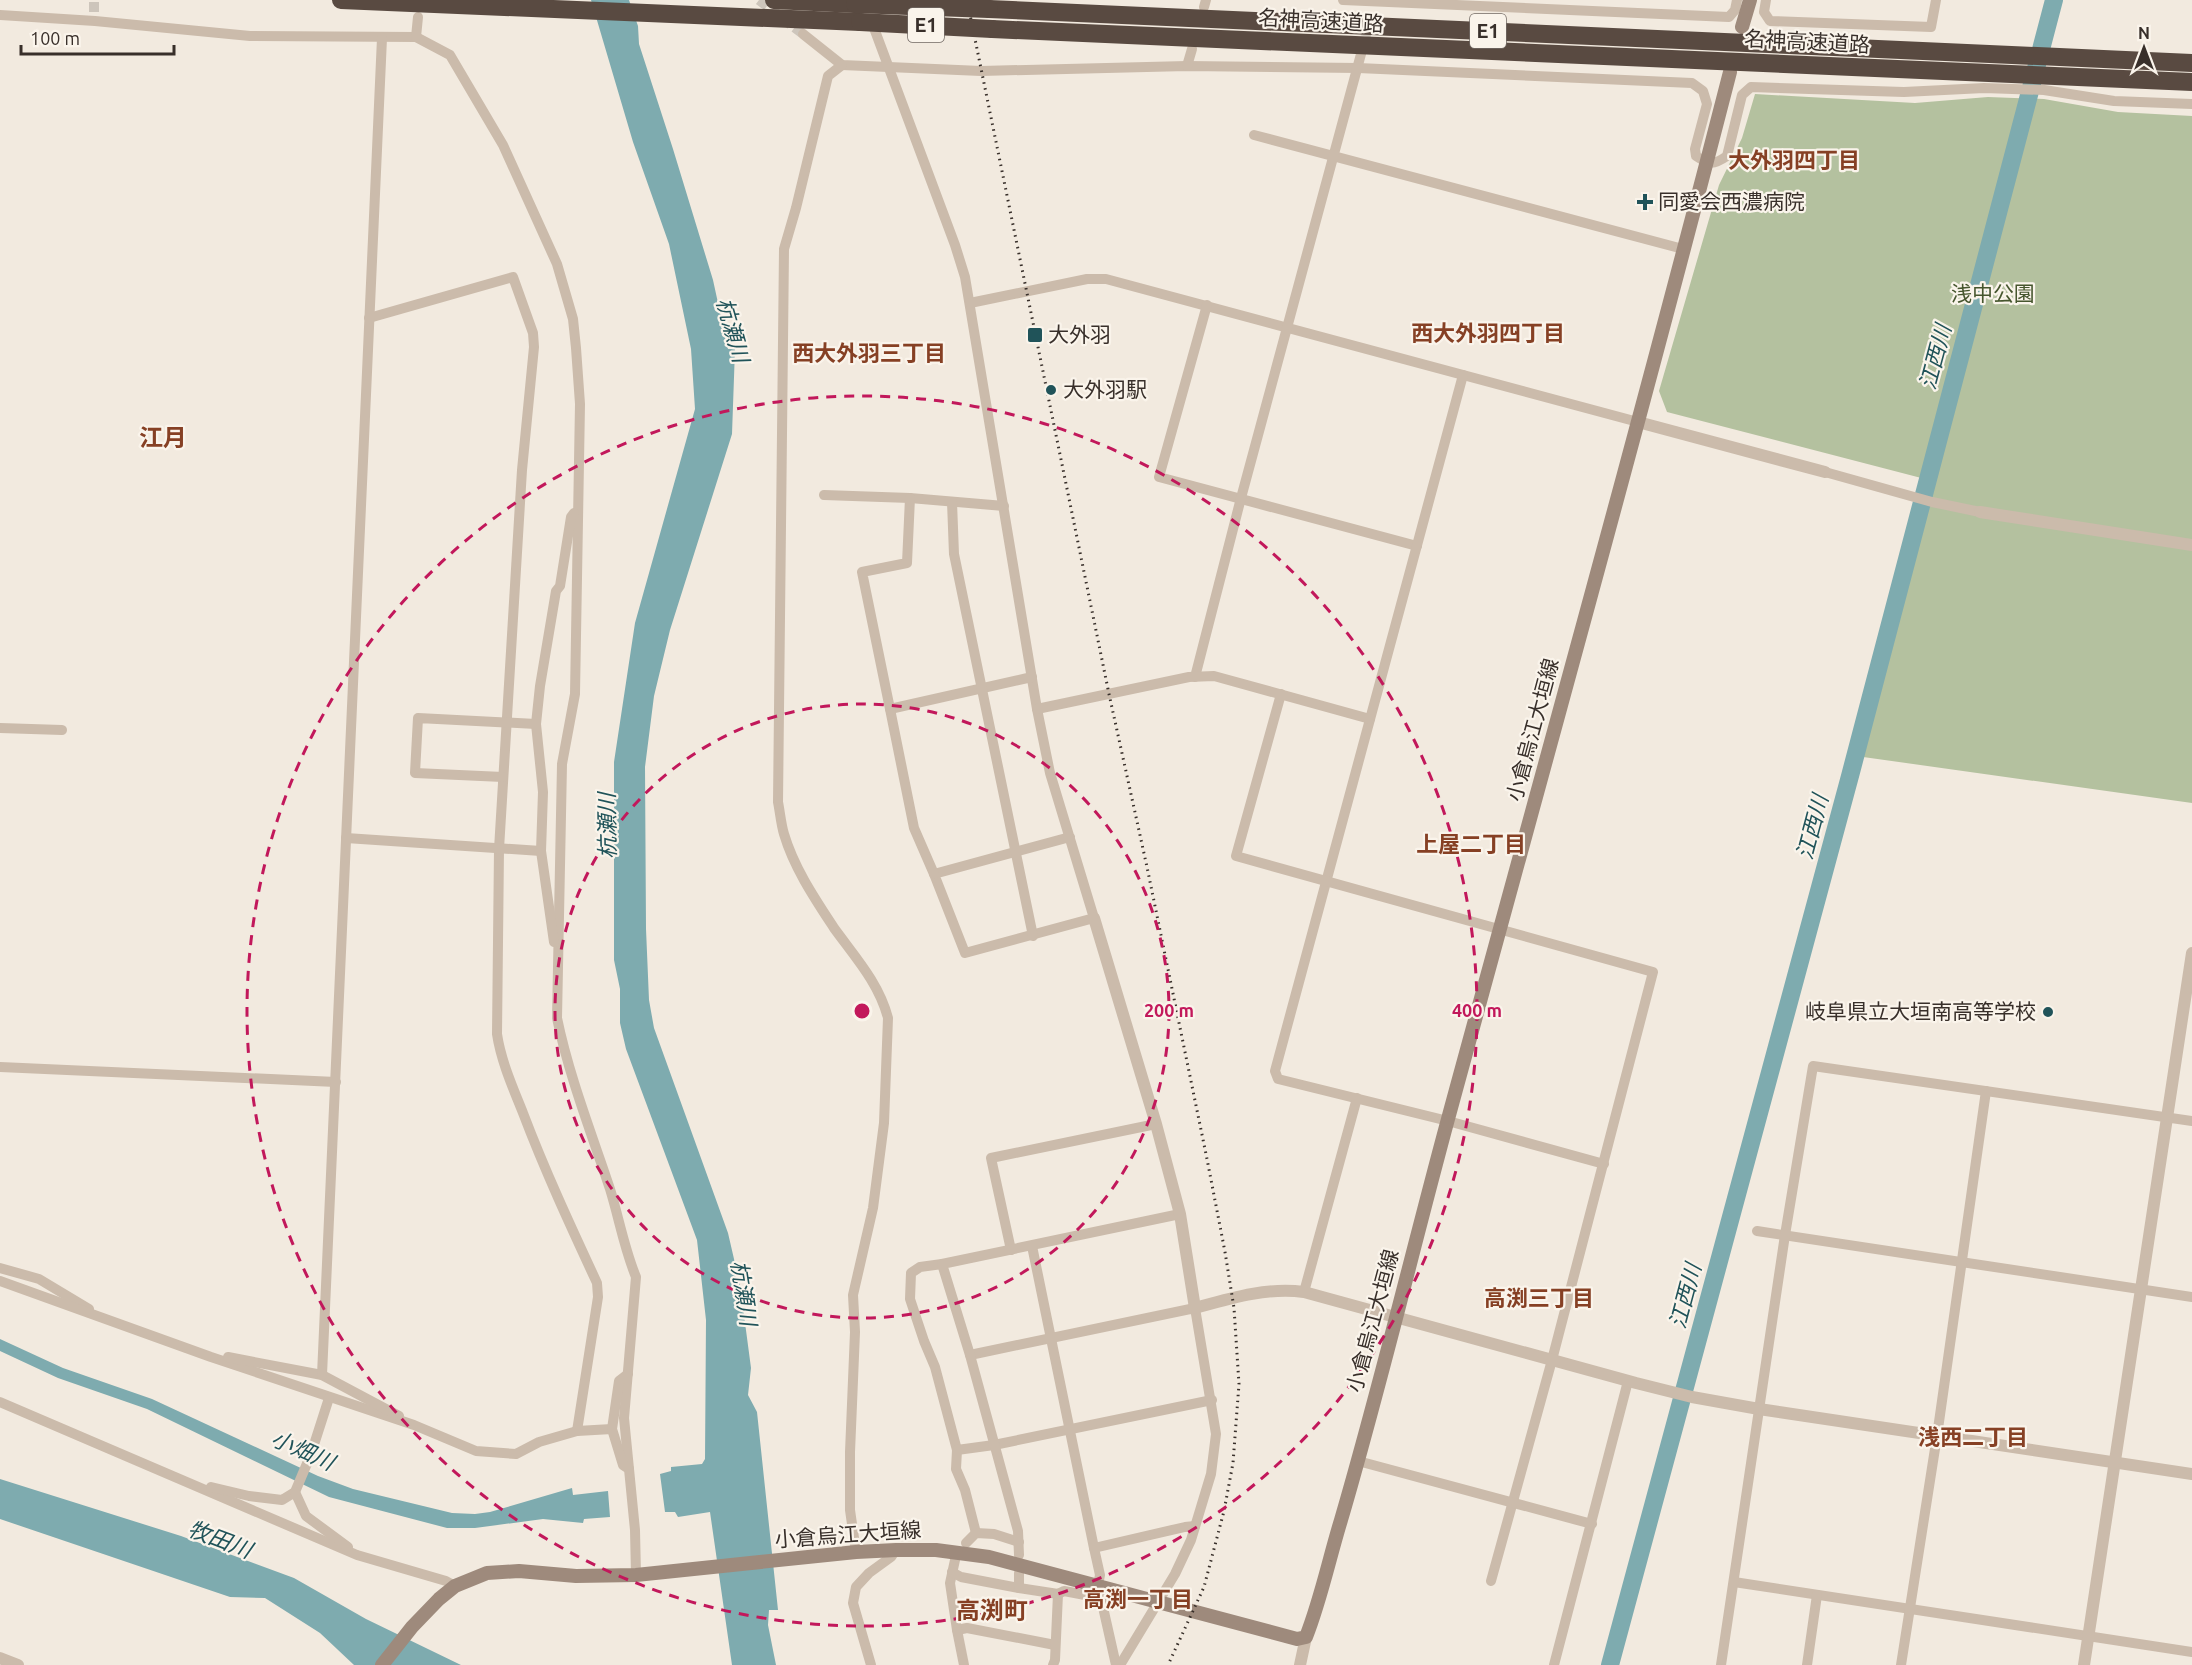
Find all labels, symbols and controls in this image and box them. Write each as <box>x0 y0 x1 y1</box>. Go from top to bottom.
street label: 名神高速道路 <box>1258 5 1385 35</box>
road number: E1 <box>908 8 944 42</box>
road number: E1 <box>1470 14 1506 48</box>
scale bar <box>21 18 174 56</box>
north arrow <box>2114 18 2174 78</box>
text: N <box>2138 24 2150 42</box>
street label: 名神高速道路 <box>1744 26 1871 56</box>
text: 100 m <box>30 28 80 48</box>
district label: 大外羽四丁目 <box>1728 147 1860 172</box>
place label: 同愛会西濃病院 <box>1658 189 1805 213</box>
marker: 同愛会西濃病院 <box>1636 193 1654 211</box>
park label: 浅中公園 <box>1951 281 2035 305</box>
water label: 杭瀬川 <box>712 295 755 367</box>
district label: 西大外羽四丁目 <box>1411 320 1565 345</box>
water label: 江西川 <box>1914 320 1956 392</box>
place label: 大外羽 <box>1048 322 1111 346</box>
marker: 大外羽 <box>1026 326 1044 344</box>
district label: 西大外羽三丁目 <box>792 340 946 365</box>
place label: 大外羽駅 <box>1063 377 1147 401</box>
marker: 大外羽駅 <box>1044 383 1058 397</box>
district label: 江月 <box>139 424 187 451</box>
street label: 小倉烏江大垣線 <box>1501 656 1563 804</box>
water label: 江西川 <box>1791 790 1833 862</box>
water label: 杭瀬川 <box>593 791 620 859</box>
district label: 上屋二丁目 <box>1416 831 1526 856</box>
place label: 岐阜県立大垣南高等学校 <box>1805 999 2036 1023</box>
text: 200 m <box>1144 1000 1194 1020</box>
text: 400 m <box>1452 1000 1502 1020</box>
centre of rings <box>852 1001 872 1021</box>
marker: 岐阜県立大垣南高等学校 <box>2041 1005 2055 1019</box>
street label: 小倉烏江大垣線 <box>1341 1247 1403 1395</box>
water label: 杭瀬川 <box>727 1258 762 1329</box>
water label: 江西川 <box>1664 1259 1706 1331</box>
district label: 高渕三丁目 <box>1484 1285 1594 1310</box>
district label: 浅西二丁目 <box>1918 1424 2028 1449</box>
water label: 小畑川 <box>268 1425 340 1475</box>
water label: 牧田川 <box>185 1515 257 1563</box>
street label: 小倉烏江大垣線 <box>774 1517 922 1551</box>
district label: 高渕一丁目 <box>1083 1586 1193 1611</box>
district label: 高渕町 <box>956 1597 1028 1624</box>

